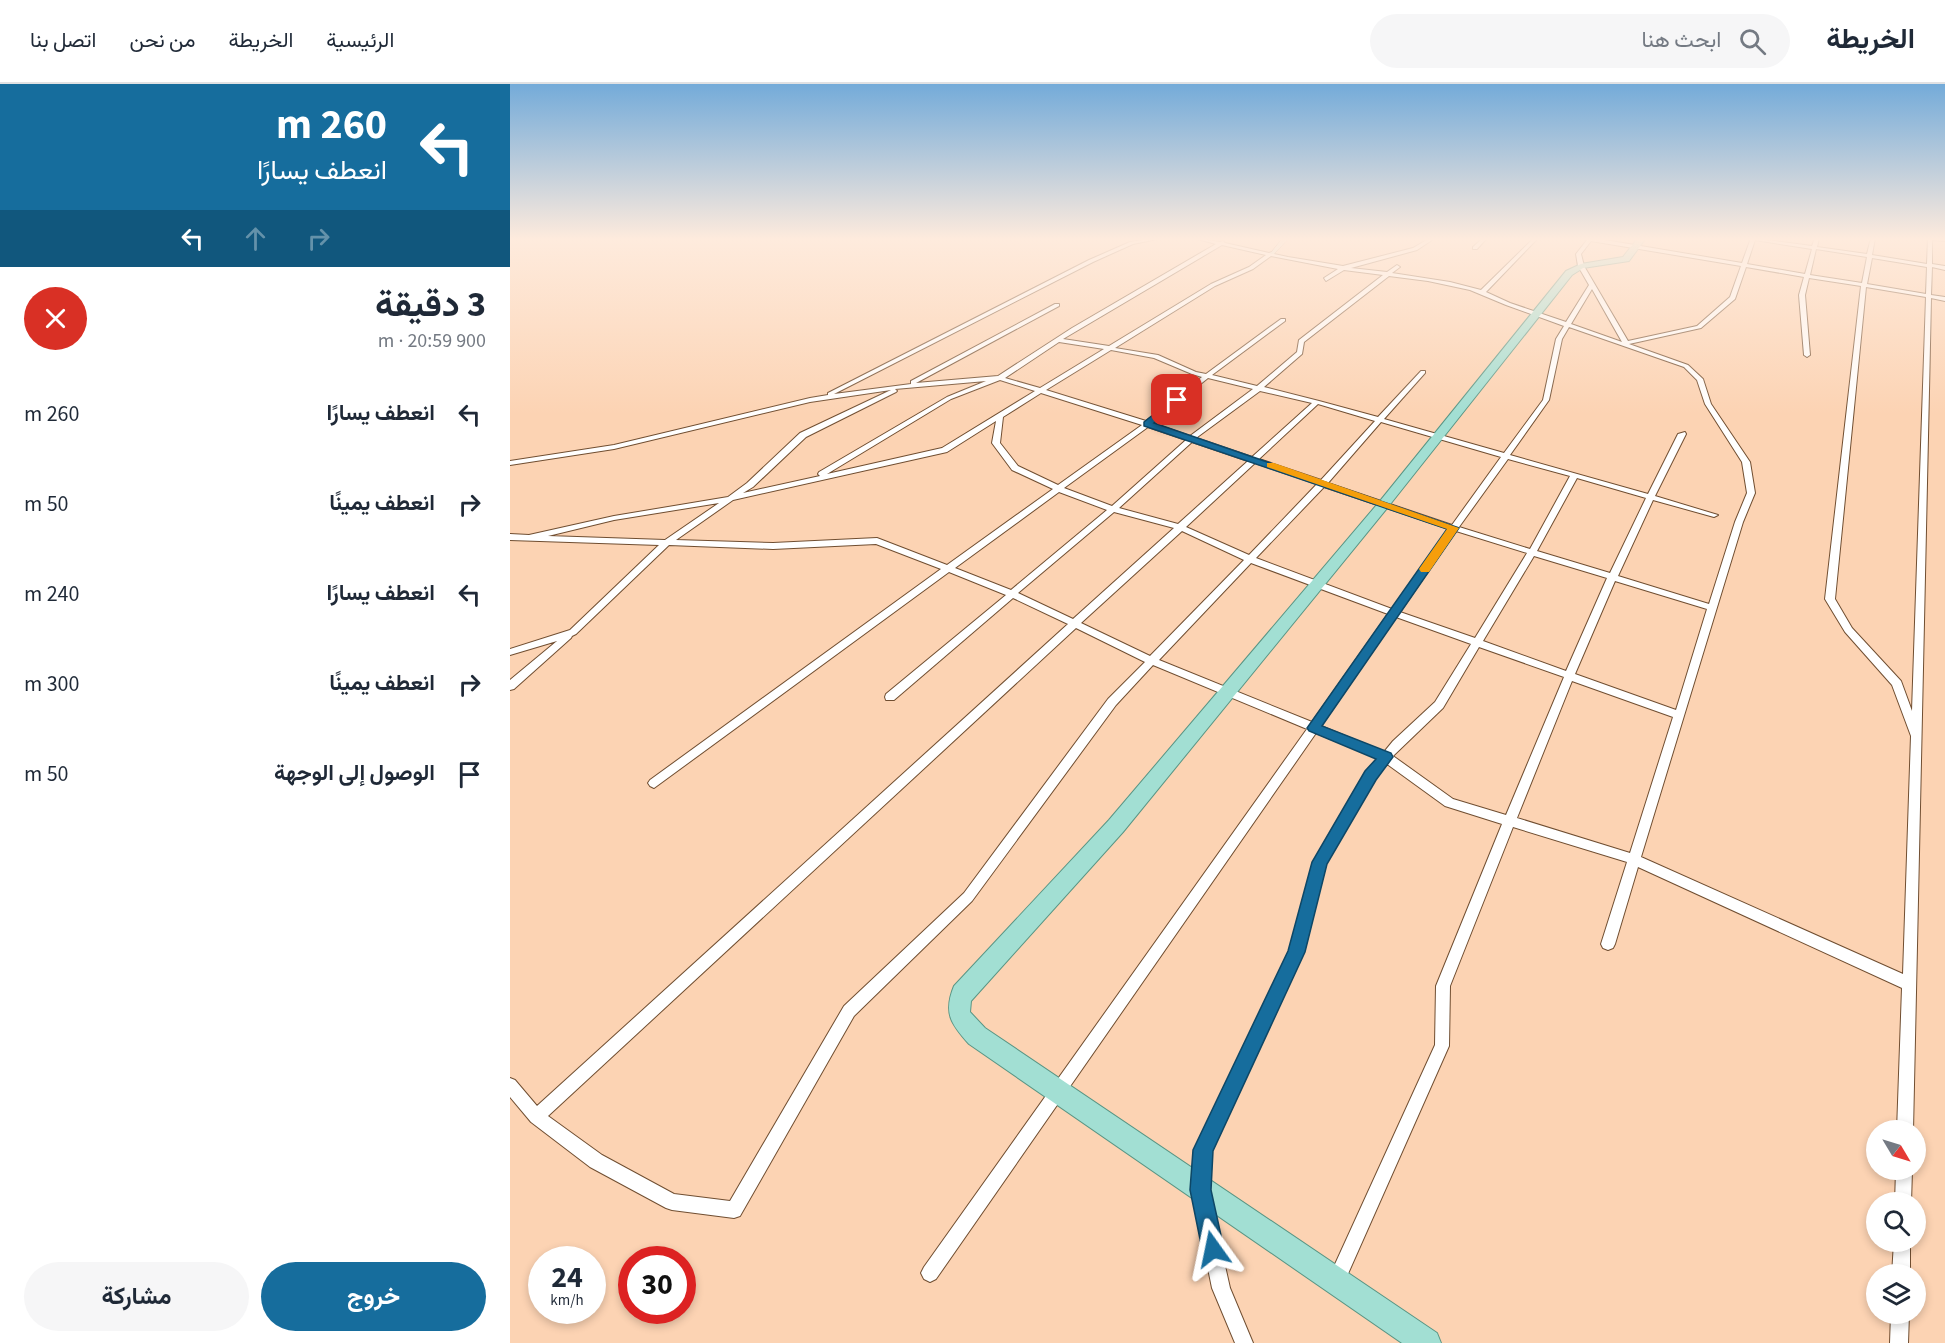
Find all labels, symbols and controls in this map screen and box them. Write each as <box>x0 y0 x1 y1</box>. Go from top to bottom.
search box <box>1370 14 1790 68</box>
text: الخريطة <box>1826 19 1915 59</box>
text: ابحث هنا <box>1641 24 1721 56</box>
text: اتصل بنا <box>30 25 96 55</box>
text: من نحن <box>129 25 195 55</box>
text: الخريطة <box>228 25 293 55</box>
text: الرئيسية <box>326 25 394 55</box>
icon: search <box>1736 25 1769 58</box>
text: 260 m <box>276 95 387 155</box>
icon: left <box>408 108 486 186</box>
text: انعطف يسارًا <box>257 151 387 190</box>
icon: left <box>176 222 209 255</box>
icon: ahead <box>239 222 272 255</box>
icon: right <box>302 222 335 255</box>
text: 3 دقيقة <box>375 279 486 330</box>
button: close <box>24 287 87 350</box>
text: 900 m · 20:59 <box>378 327 486 355</box>
pin <box>1151 374 1202 425</box>
icon: arrive <box>1160 383 1193 416</box>
text: انعطف يسارًا <box>326 397 435 429</box>
text: 260 m <box>24 398 79 430</box>
icon: left <box>453 398 486 431</box>
text: انعطف يمينًا <box>329 487 435 519</box>
text: 50 m <box>24 488 69 520</box>
icon: right <box>453 488 486 521</box>
text: انعطف يسارًا <box>326 577 435 609</box>
text: 240 m <box>24 578 79 610</box>
icon: left <box>453 578 486 611</box>
text: انعطف يمينًا <box>329 667 435 699</box>
text: 300 m <box>24 668 79 700</box>
icon: right <box>453 668 486 701</box>
text: الوصول إلى الوجهة <box>274 757 435 789</box>
text: 50 m <box>24 758 69 790</box>
icon: arrive <box>453 758 486 791</box>
north arrow <box>1866 1120 1926 1180</box>
map controls <box>1866 1120 1926 1324</box>
button: search <box>1866 1192 1926 1252</box>
position arrow <box>1181 1217 1245 1281</box>
speed limit sign: 30 <box>618 1246 696 1324</box>
text: 24 <box>551 1256 583 1299</box>
button: مشاركة <box>24 1262 249 1331</box>
button: خروج <box>261 1262 486 1331</box>
button: layers <box>1866 1264 1926 1324</box>
text: km/h <box>550 1290 584 1311</box>

